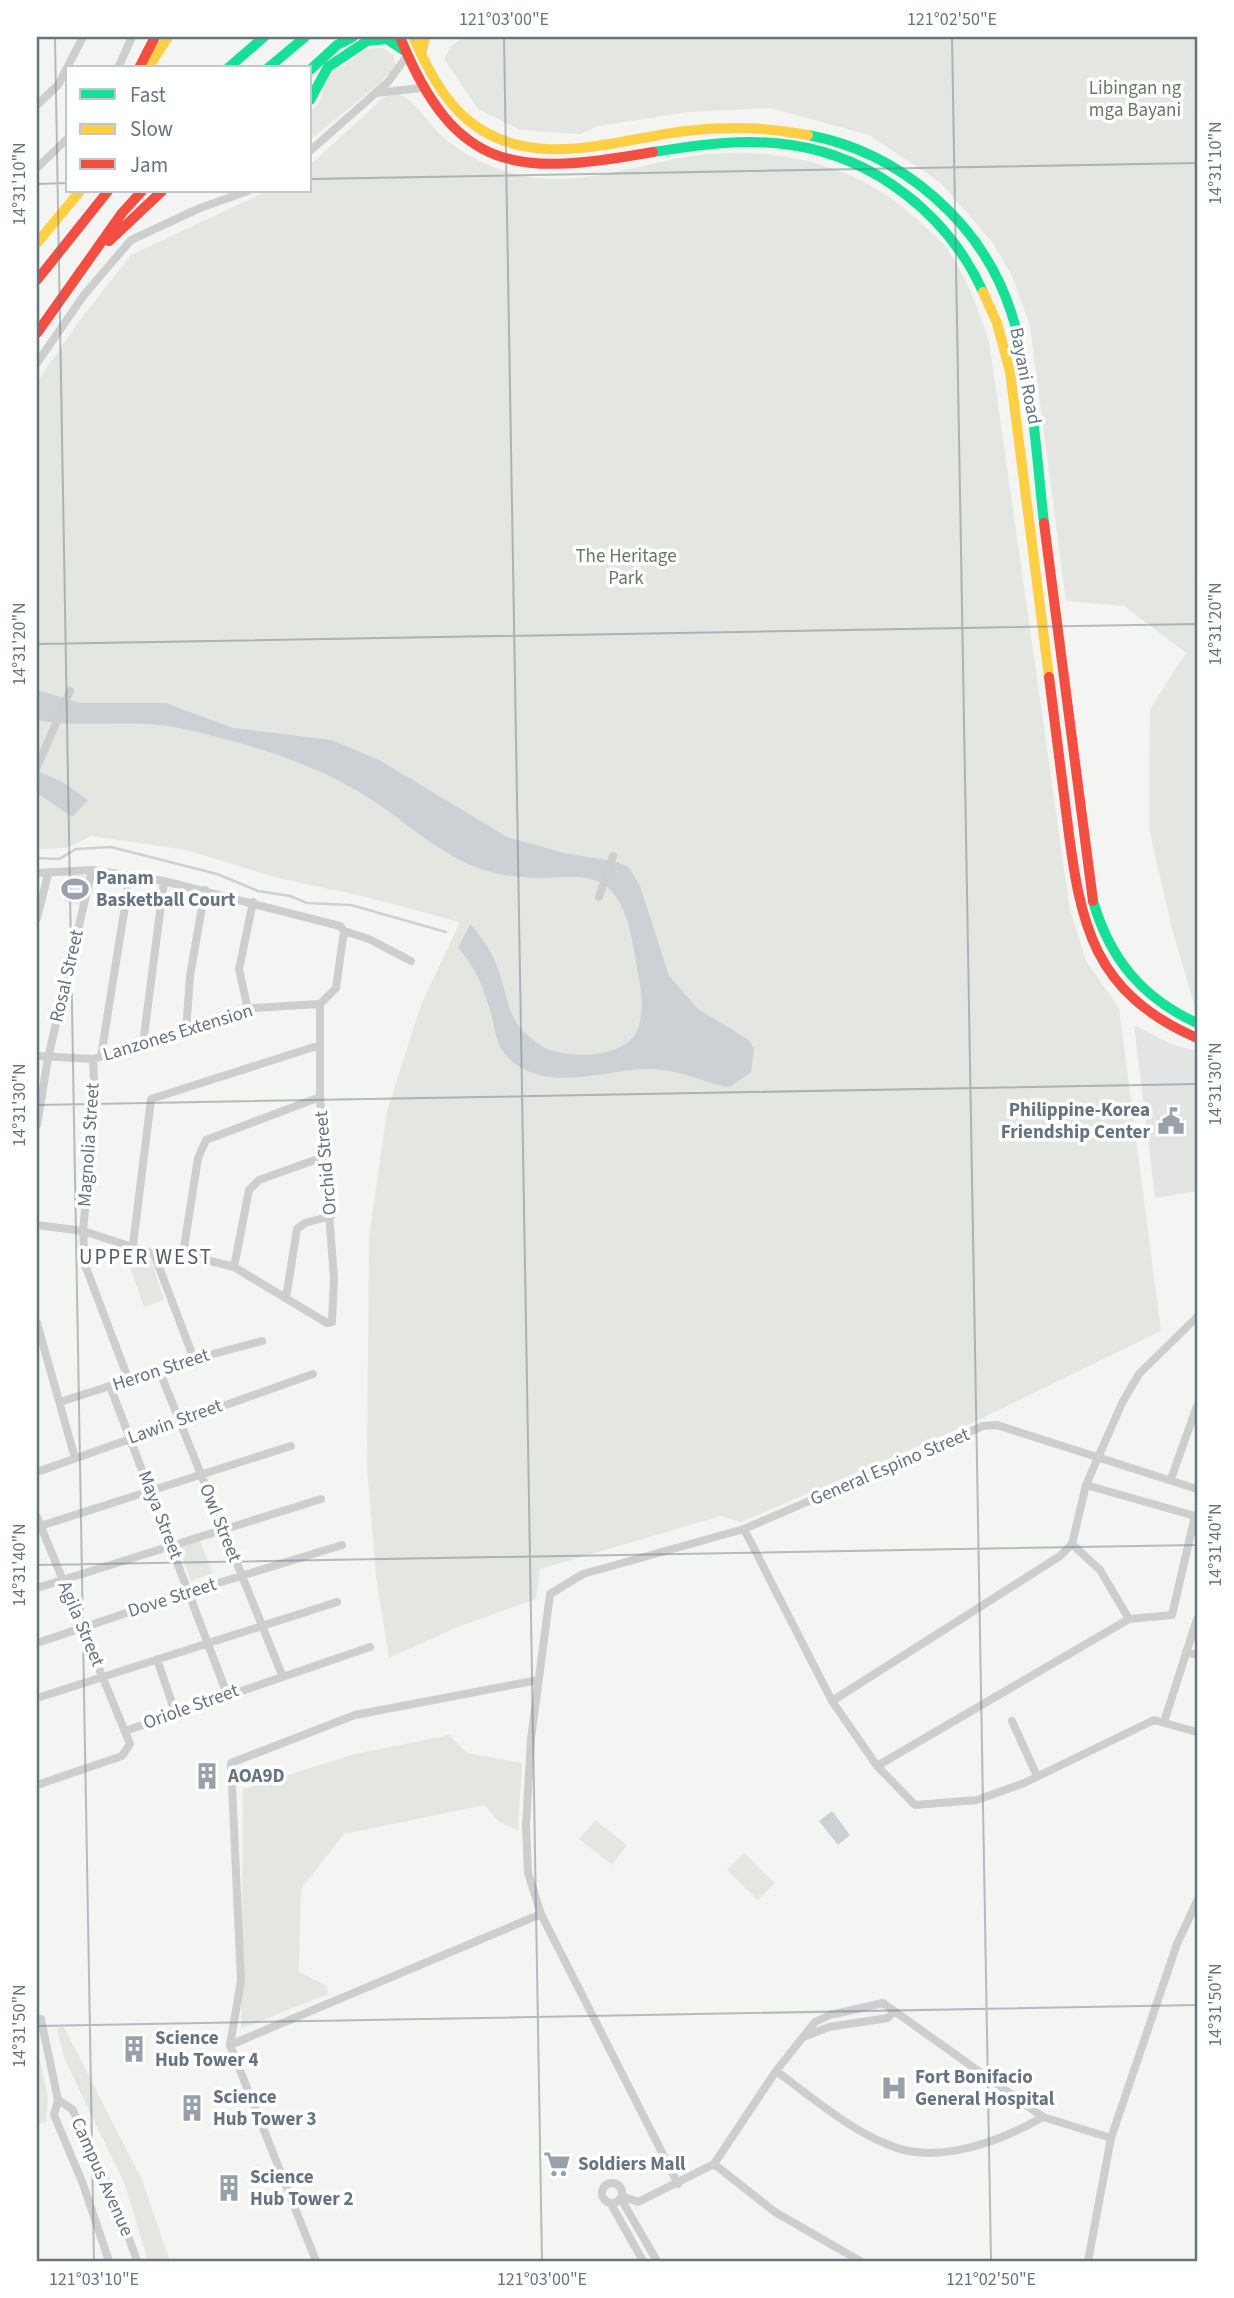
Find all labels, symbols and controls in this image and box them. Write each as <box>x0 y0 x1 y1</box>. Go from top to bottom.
text: 121°03'00"E <box>459 7 549 32</box>
text: 121°02'50"E <box>907 7 997 32</box>
legend <box>66 66 312 192</box>
park label: Libingan ng mga Bayani <box>1089 75 1182 124</box>
text: Fast <box>130 80 166 110</box>
text: Slow <box>130 114 173 144</box>
text: 14°31'10"N <box>1203 121 1228 205</box>
text: 14°31'10"N <box>7 142 32 226</box>
text: Jam <box>130 150 168 180</box>
street label: Bayani Road <box>1002 325 1048 427</box>
park label: The Heritage Park <box>575 543 677 592</box>
text: 14°31'20"N <box>1203 582 1228 666</box>
text: 14°31'20"N <box>7 602 32 686</box>
place label: Panam Basketball Court <box>96 865 235 914</box>
sports icon: Panam Basketball Court <box>60 874 90 904</box>
street label: Rosal Street <box>43 926 91 1025</box>
street label: Lanzones Extension <box>100 997 256 1069</box>
text: 14°31'30"N <box>1203 1042 1228 1126</box>
text: 14°31'30"N <box>7 1063 32 1147</box>
street label: Magnolia Street <box>71 1082 107 1208</box>
place label: Philippine-Korea Friendship Center <box>1001 1097 1150 1146</box>
public building icon: Philippine-Korea Friendship Center <box>1156 1106 1186 1136</box>
street label: Orchid Street <box>308 1109 344 1216</box>
district label: UPPER WEST <box>79 1242 213 1272</box>
street label: Heron Street <box>109 1341 213 1398</box>
street label: Lawin Street <box>124 1392 227 1452</box>
street label: General Espino Street <box>806 1421 974 1513</box>
street label: Maya Street <box>131 1467 189 1564</box>
street label: Owl Street <box>192 1480 248 1567</box>
text: 14°31'40"N <box>1203 1503 1228 1587</box>
text: 14°31'40"N <box>7 1523 32 1607</box>
street label: Dove Street <box>124 1571 220 1625</box>
street label: Agila Street <box>51 1577 111 1671</box>
street label: Oriole Street <box>139 1677 243 1737</box>
building icon: AOA9D <box>192 1761 222 1791</box>
place label: AOA9D <box>227 1763 285 1790</box>
text: 14°31'50"N <box>1203 1963 1228 2047</box>
text: 14°31'50"N <box>7 1984 32 2068</box>
place label: Science Hub Tower 4 <box>155 2025 259 2074</box>
building icon: Science Hub Tower 4 <box>119 2034 149 2064</box>
place label: Fort Bonifacio General Hospital <box>915 2064 1055 2113</box>
hospital icon: Fort Bonifacio General Hospital <box>879 2073 909 2103</box>
place label: Science Hub Tower 3 <box>213 2084 317 2133</box>
building icon: Science Hub Tower 3 <box>177 2093 207 2123</box>
street label: Campus Avenue <box>64 2113 140 2241</box>
supermarket icon: Soldiers Mall <box>542 2149 572 2179</box>
place label: Soldiers Mall <box>578 2151 686 2178</box>
place label: Science Hub Tower 2 <box>250 2164 354 2213</box>
building icon: Science Hub Tower 2 <box>214 2173 244 2203</box>
text: 121°03'10"E <box>49 2267 139 2292</box>
text: 121°03'00"E <box>497 2267 587 2292</box>
text: 121°02'50"E <box>946 2267 1036 2292</box>

